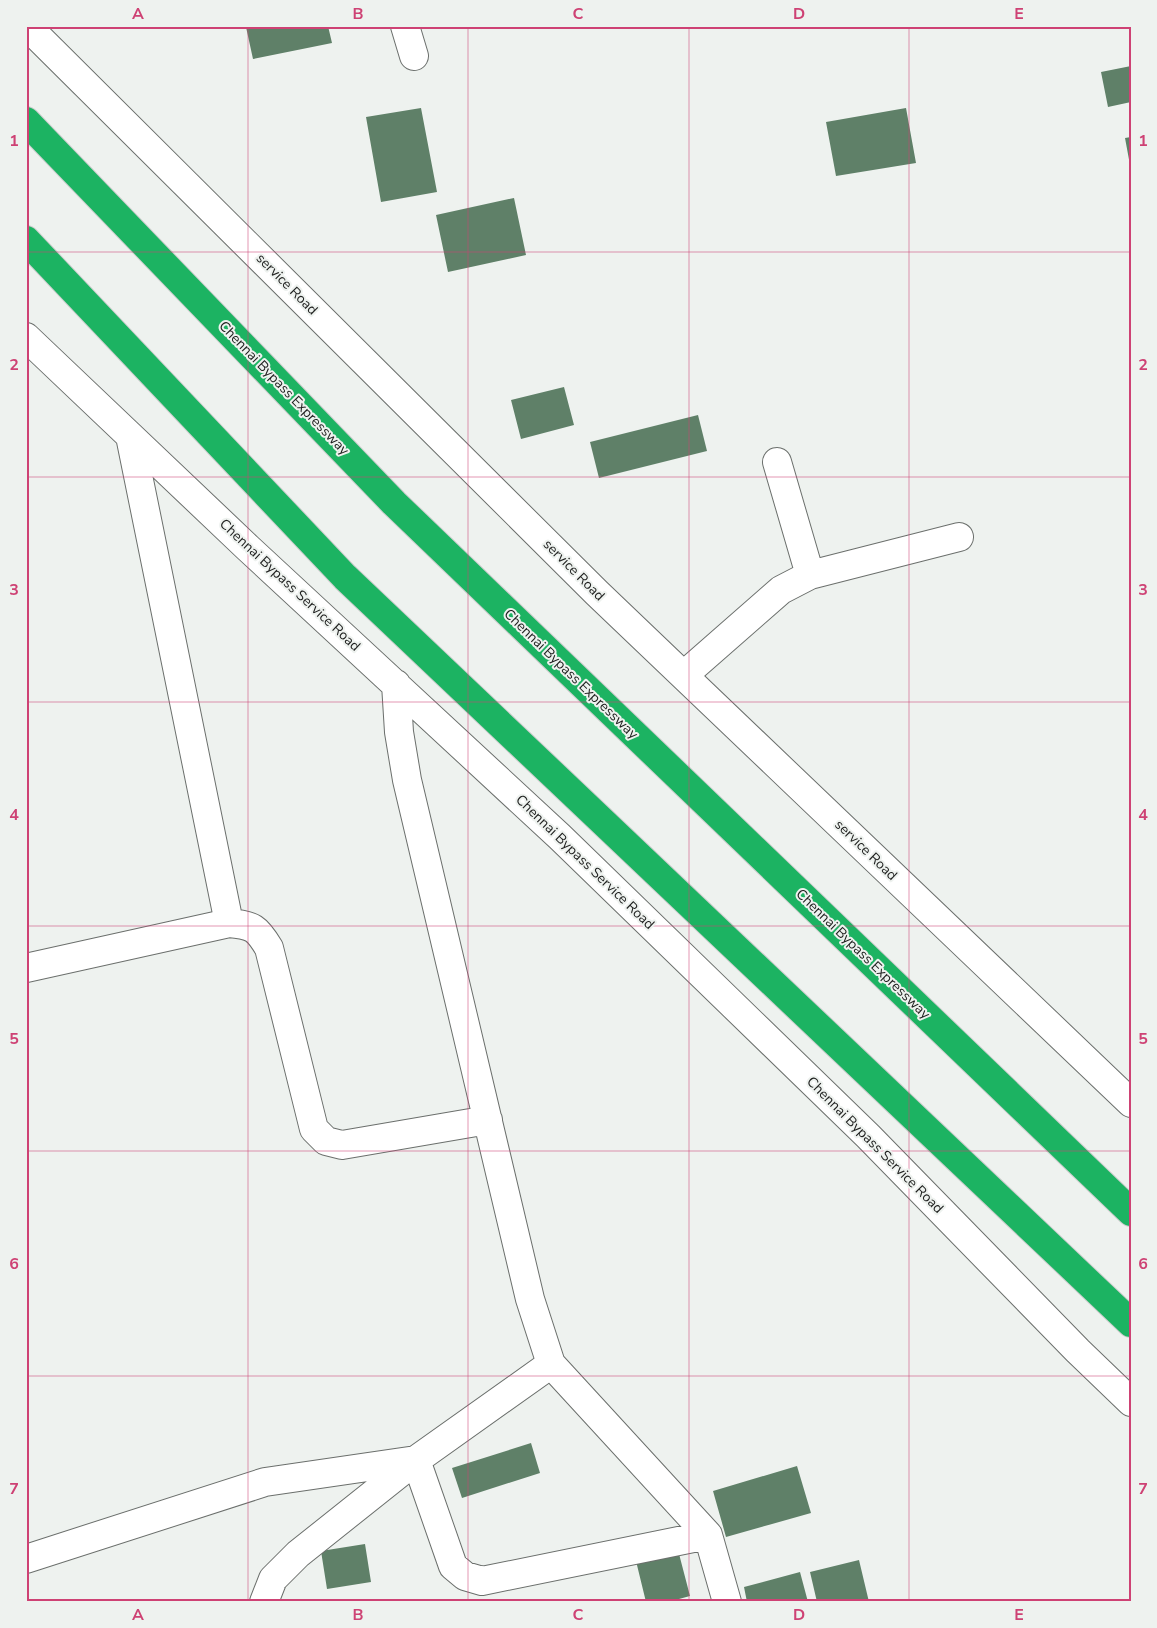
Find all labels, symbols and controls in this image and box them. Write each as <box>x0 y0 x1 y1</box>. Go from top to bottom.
text: A <box>132 3 144 25</box>
text: B <box>352 3 364 25</box>
text: C <box>573 3 584 25</box>
text: D <box>793 3 805 25</box>
text: E <box>1014 3 1024 25</box>
text: 1 <box>9 130 19 152</box>
text: 1 <box>1138 130 1148 152</box>
street label: service Road <box>252 249 322 319</box>
street label: Chennai Bypass Expressway <box>215 317 354 460</box>
text: 2 <box>9 354 19 376</box>
text: 2 <box>1138 354 1148 376</box>
street label: Chennai Bypass Service Road <box>215 515 365 655</box>
street label: service Road <box>539 535 609 605</box>
text: 3 <box>9 579 19 601</box>
text: 3 <box>1138 579 1148 601</box>
street label: Chennai Bypass Expressway <box>500 605 643 744</box>
street label: Chennai Bypass Service Road <box>511 790 659 934</box>
text: 4 <box>9 804 19 826</box>
text: 4 <box>1138 804 1148 826</box>
street label: service Road <box>831 815 901 885</box>
street label: Chennai Bypass Expressway <box>792 885 935 1024</box>
text: 5 <box>9 1028 19 1050</box>
text: 5 <box>1138 1028 1148 1050</box>
street label: Chennai Bypass Service Road <box>802 1072 948 1218</box>
text: 6 <box>9 1253 19 1275</box>
text: 6 <box>1138 1253 1148 1275</box>
text: 7 <box>9 1478 19 1500</box>
text: 7 <box>1138 1478 1148 1500</box>
text: A <box>132 1604 144 1626</box>
text: B <box>352 1604 364 1626</box>
text: C <box>573 1604 584 1626</box>
text: D <box>793 1604 805 1626</box>
text: E <box>1014 1604 1024 1626</box>

